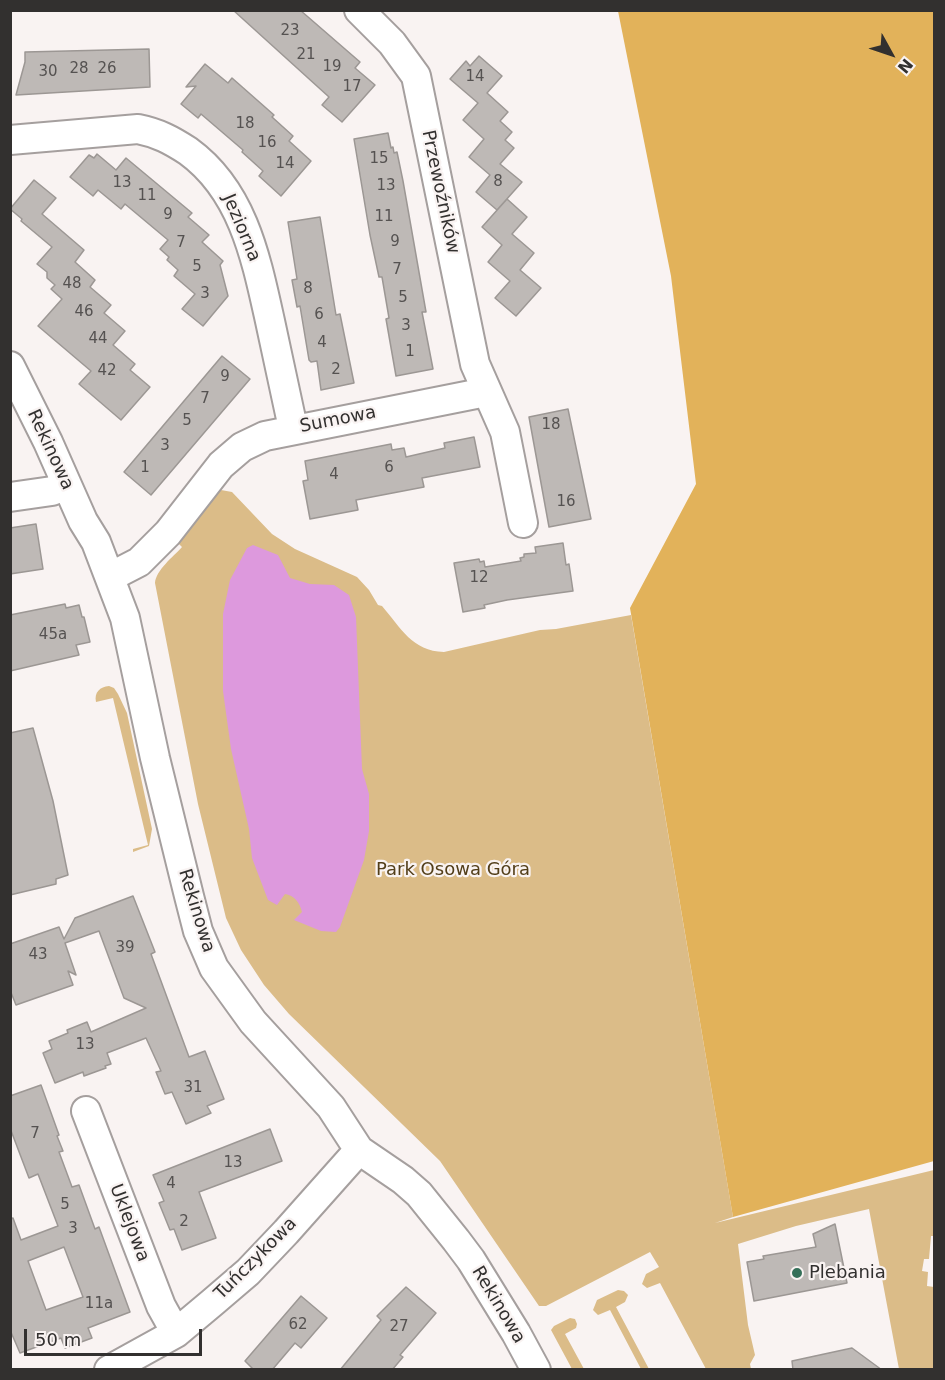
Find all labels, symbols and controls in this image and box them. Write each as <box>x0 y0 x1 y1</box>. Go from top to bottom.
house number: 23 <box>280 22 300 40</box>
north arrow <box>861 24 921 84</box>
house number: 21 <box>296 46 316 64</box>
text: N <box>894 55 917 77</box>
house number: 19 <box>322 58 342 76</box>
house number: 28 <box>69 60 89 78</box>
house number: 26 <box>97 60 117 78</box>
house number: 30 <box>38 63 58 81</box>
house number: 14 <box>465 68 485 86</box>
house number: 17 <box>342 78 362 96</box>
house number: 18 <box>235 115 255 133</box>
street label: Przewoźników <box>416 128 464 256</box>
house number: 16 <box>257 134 277 152</box>
house number: 15 <box>369 150 389 168</box>
house number: 14 <box>275 155 295 173</box>
house number: 8 <box>493 173 503 191</box>
house number: 13 <box>112 174 132 192</box>
house number: 13 <box>376 177 396 195</box>
house number: 11 <box>137 187 157 205</box>
street label: Jeziorna <box>217 191 265 265</box>
house number: 9 <box>163 206 173 224</box>
house number: 11 <box>374 208 394 226</box>
house number: 9 <box>390 233 400 251</box>
house number: 7 <box>176 234 186 252</box>
house number: 5 <box>192 258 202 276</box>
house number: 7 <box>392 261 402 279</box>
house number: 48 <box>62 275 82 293</box>
house number: 8 <box>303 280 313 298</box>
house number: 3 <box>200 285 210 303</box>
house number: 5 <box>398 289 408 307</box>
house number: 46 <box>74 303 94 321</box>
house number: 6 <box>314 306 324 324</box>
house number: 3 <box>401 317 411 335</box>
house number: 44 <box>88 330 108 348</box>
house number: 4 <box>317 334 327 352</box>
house number: 1 <box>405 343 415 361</box>
house number: 2 <box>331 361 341 379</box>
house number: 42 <box>97 362 117 380</box>
house number: 9 <box>220 368 230 386</box>
house number: 7 <box>200 390 210 408</box>
street label: Sumowa <box>298 402 378 438</box>
street label: Rekinowa <box>22 406 78 494</box>
house number: 5 <box>182 412 192 430</box>
house number: 18 <box>541 416 561 434</box>
house number: 3 <box>160 437 170 455</box>
house number: 1 <box>140 459 150 477</box>
house number: 6 <box>384 459 394 477</box>
house number: 4 <box>329 466 339 484</box>
house number: 16 <box>556 493 576 511</box>
house number: 12 <box>469 569 489 587</box>
house number: 45a <box>39 626 67 644</box>
park label: Park Osowa Góra <box>376 859 530 881</box>
street label: Rekinowa <box>173 867 219 955</box>
house number: 39 <box>115 939 135 957</box>
house number: 43 <box>28 946 48 964</box>
house number: 13 <box>75 1036 95 1054</box>
house number: 31 <box>183 1079 203 1097</box>
house number: 7 <box>30 1125 40 1143</box>
house number: 13 <box>223 1154 243 1172</box>
house number: 4 <box>166 1175 176 1193</box>
street label: Uklejowa <box>104 1181 154 1265</box>
house number: 5 <box>60 1196 70 1214</box>
house number: 2 <box>179 1213 189 1231</box>
street label: Tuńczykowa <box>210 1213 302 1305</box>
house number: 3 <box>68 1220 78 1238</box>
street label: Rekinowa <box>467 1262 529 1348</box>
place label: Plebania <box>809 1262 886 1284</box>
marker: Plebania <box>790 1266 804 1280</box>
house number: 11a <box>85 1295 113 1313</box>
house number: 62 <box>288 1316 308 1334</box>
scale bar <box>27 1317 206 1355</box>
house number: 27 <box>389 1318 409 1336</box>
text: 50 m <box>35 1329 81 1350</box>

